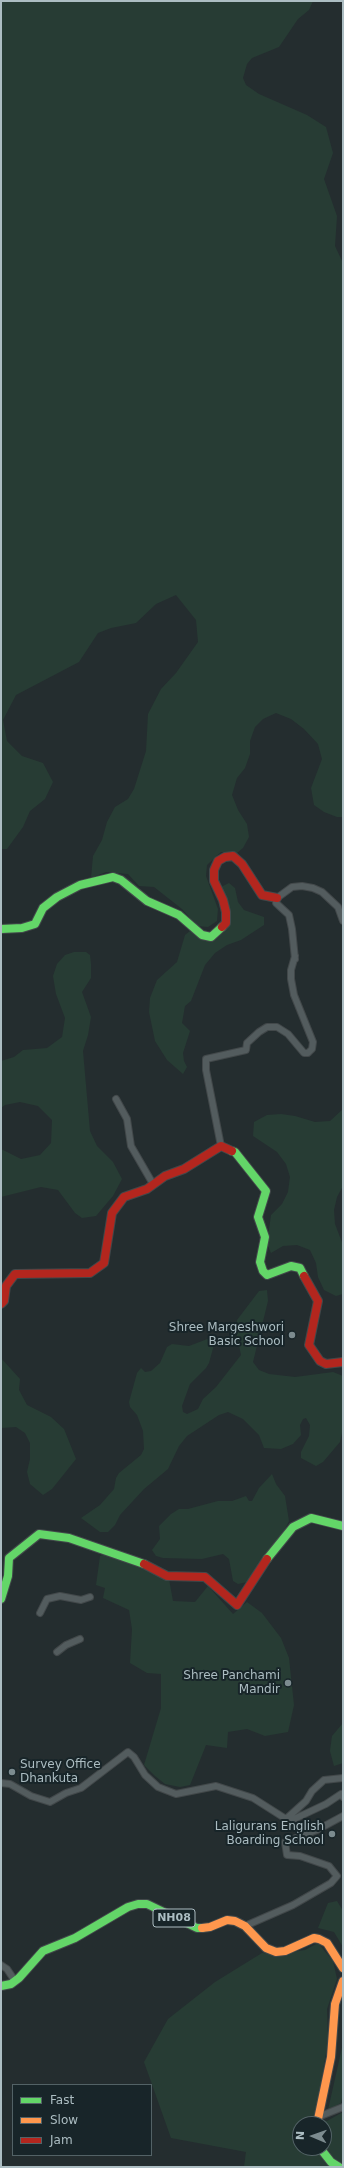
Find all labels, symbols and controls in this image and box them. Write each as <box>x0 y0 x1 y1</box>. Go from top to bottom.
place label: Shree Margeshwori Basic School <box>169 1321 284 1349</box>
marker: Shree Margeshwori Basic School <box>287 1330 297 1340</box>
place label: Shree Panchami Mandir <box>183 1669 280 1697</box>
marker: Shree Panchami Mandir <box>283 1678 293 1688</box>
place label: Survey Office Dhankuta <box>20 1758 101 1786</box>
marker: Survey Office Dhankuta <box>7 1767 17 1777</box>
place label: Laligurans English Boarding School <box>215 1820 324 1848</box>
marker: Laligurans English Boarding School <box>327 1829 337 1839</box>
road number: NH08 <box>153 1909 195 1927</box>
legend <box>12 2084 152 2156</box>
text: Fast <box>50 2093 74 2107</box>
text: Slow <box>50 2113 78 2127</box>
north arrow <box>292 2116 332 2156</box>
text: N <box>294 2131 307 2140</box>
text: Jam <box>50 2133 73 2147</box>

